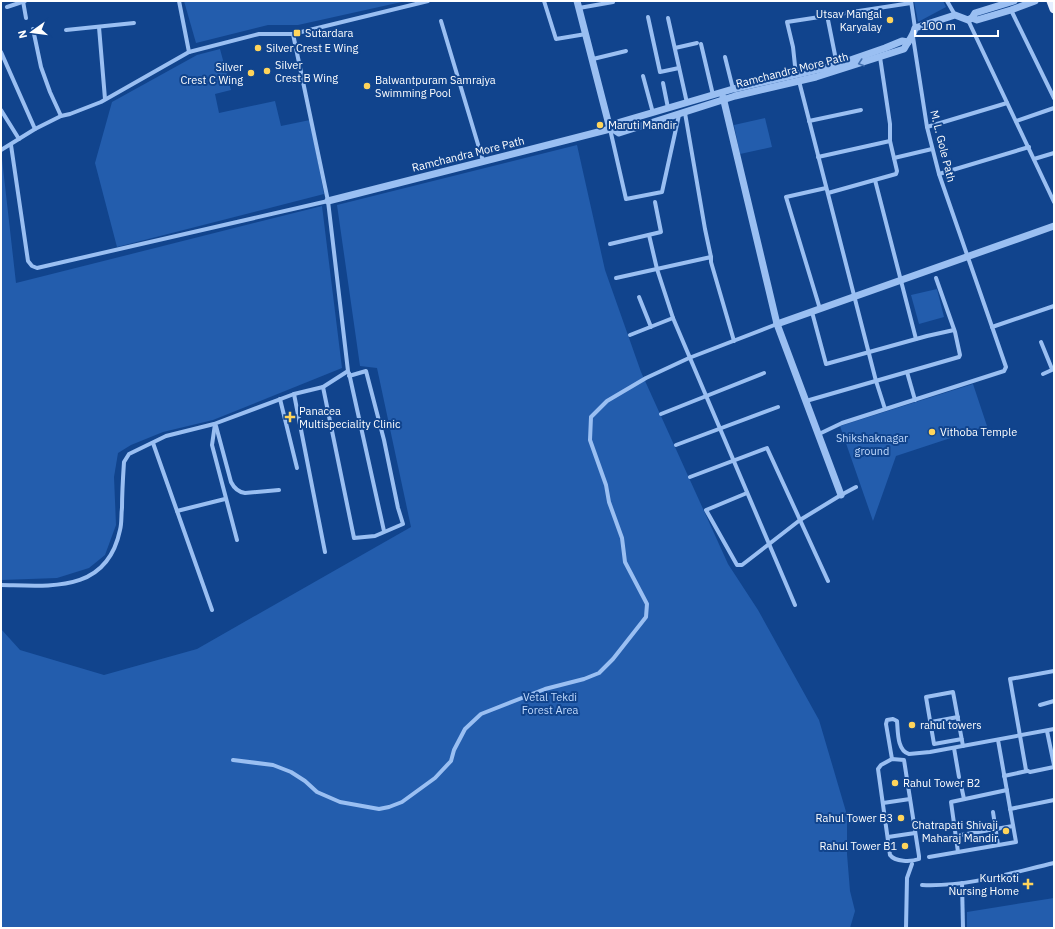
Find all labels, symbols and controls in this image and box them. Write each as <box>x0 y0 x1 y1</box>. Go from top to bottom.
place label: Utsav Mangal Karyalay <box>816 7 883 34</box>
north arrow <box>12 12 52 52</box>
scale bar <box>915 12 998 38</box>
marker: Utsav Mangal Karyalay <box>885 15 895 25</box>
text: 100 m <box>921 18 956 33</box>
place label: Sutardara <box>305 26 354 40</box>
marker: Sutardara <box>292 28 302 38</box>
text: N <box>15 29 30 40</box>
place label: Silver Crest E Wing <box>266 41 358 55</box>
marker: Silver Crest E Wing <box>253 43 263 53</box>
street label: Ramchandra More Path <box>734 49 850 91</box>
place label: Silver Crest B Wing <box>275 58 338 85</box>
one-way arrow <box>858 59 865 67</box>
place label: Silver Crest C Wing <box>180 60 243 87</box>
marker: Silver Crest B Wing <box>262 66 272 76</box>
marker: Silver Crest C Wing <box>246 68 256 78</box>
place label: Balwantpuram Samrajya Swimming Pool <box>375 73 496 100</box>
marker: Balwantpuram Samrajya Swimming Pool <box>362 81 372 91</box>
street label: M. L. Gole Path <box>927 108 959 184</box>
place label: Maruti Mandir <box>608 118 677 132</box>
marker: Maruti Mandir <box>595 120 605 130</box>
street label: Ramchandra More Path <box>410 133 526 175</box>
place label: Panacea Multispeciality Clinic <box>299 404 401 431</box>
marker: Panacea Multispeciality Clinic <box>284 411 296 423</box>
place label: Vithoba Temple <box>940 425 1017 439</box>
marker: Vithoba Temple <box>927 427 937 437</box>
park label: Shikshaknagar ground <box>836 431 908 458</box>
park label: Vetal Tekdi Forest Area <box>522 690 578 717</box>
place label: rahul towers <box>920 718 982 732</box>
marker: rahul towers <box>907 720 917 730</box>
place label: Rahul Tower B2 <box>903 776 980 790</box>
marker: Rahul Tower B2 <box>890 778 900 788</box>
place label: Rahul Tower B3 <box>816 811 893 825</box>
marker: Rahul Tower B3 <box>896 813 906 823</box>
place label: Chatrapati Shivaji Maharaj Mandir <box>912 818 998 845</box>
marker: Chatrapati Shivaji Maharaj Mandir <box>1001 826 1011 836</box>
place label: Rahul Tower B1 <box>820 839 897 853</box>
marker: Rahul Tower B1 <box>900 841 910 851</box>
place label: Kurtkoti Nursing Home <box>949 871 1019 898</box>
marker: Kurtkoti Nursing Home <box>1022 878 1034 890</box>

